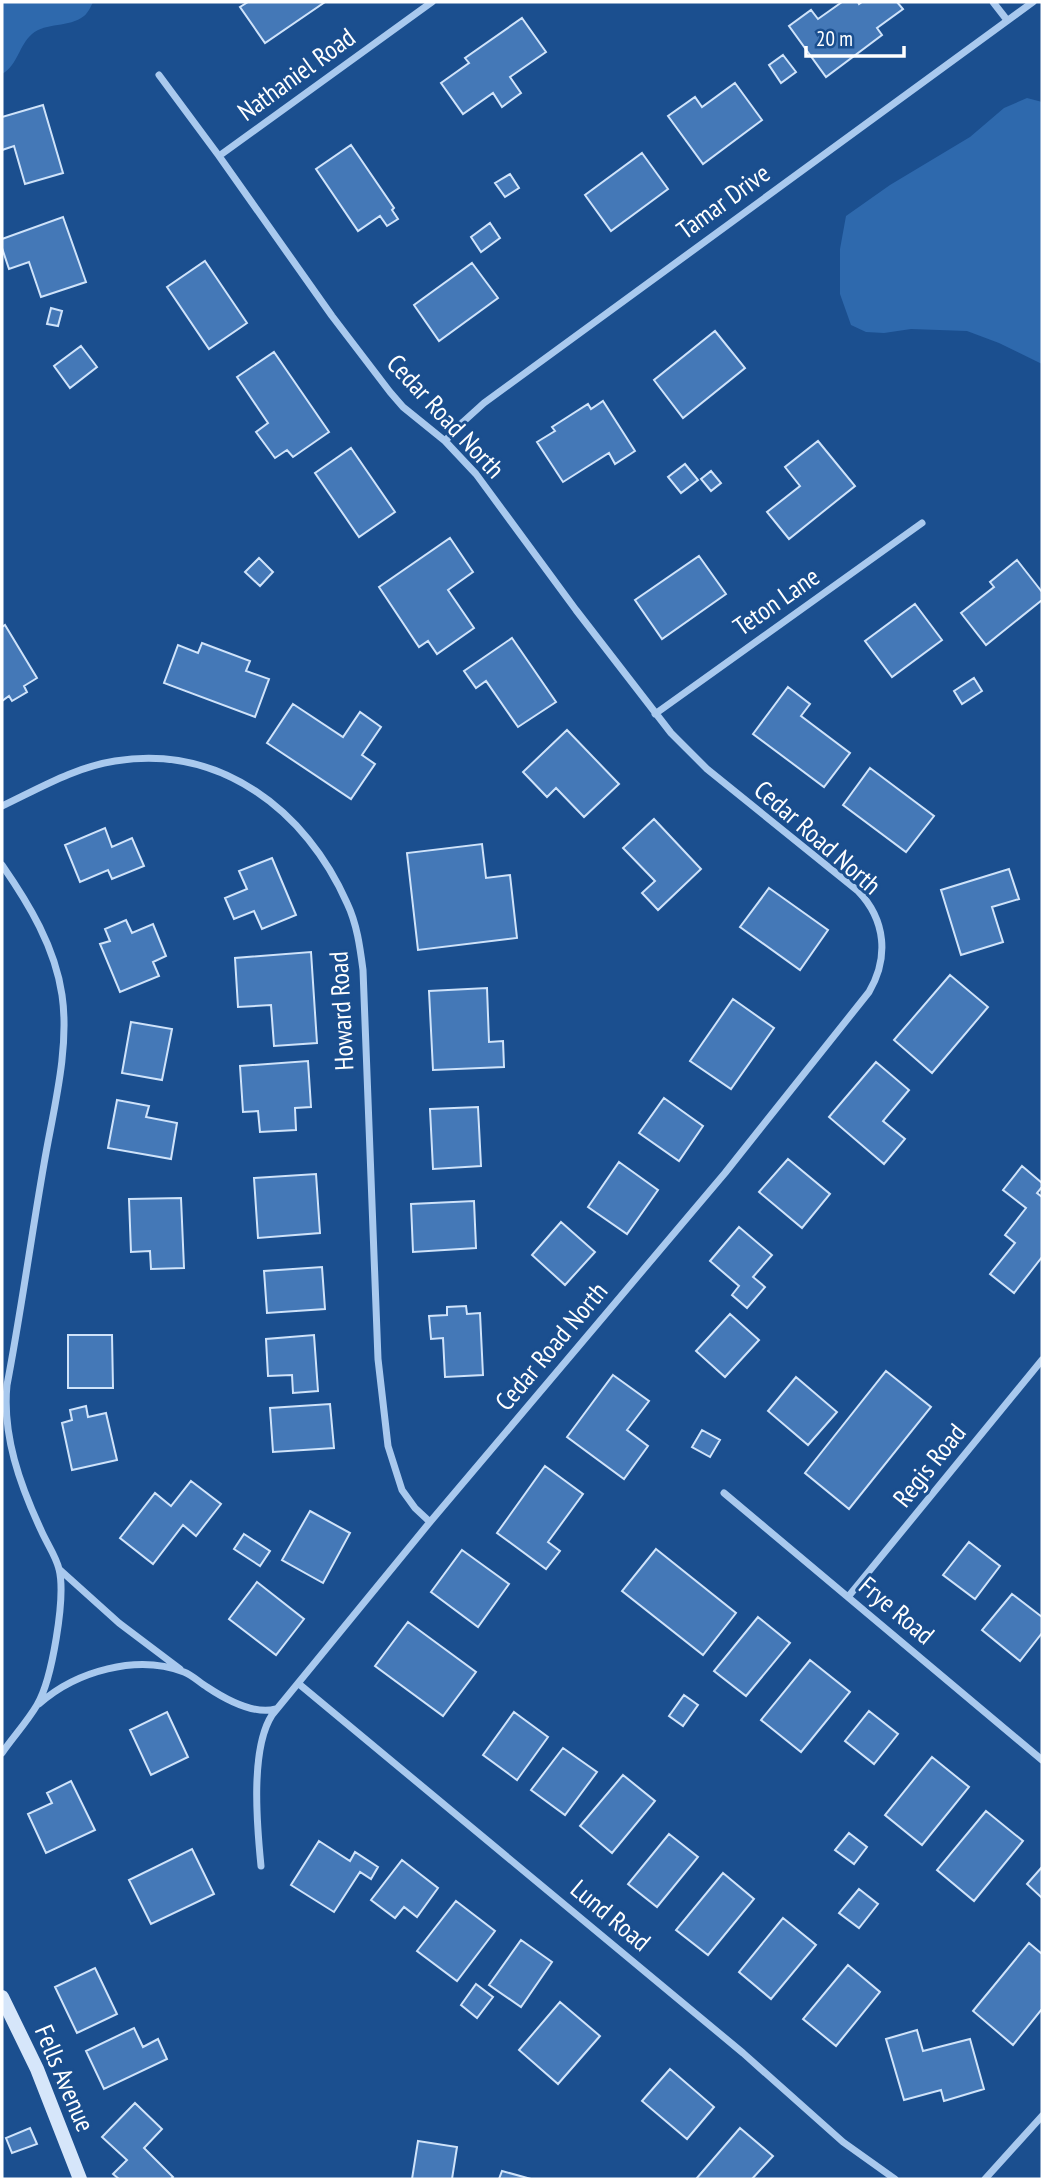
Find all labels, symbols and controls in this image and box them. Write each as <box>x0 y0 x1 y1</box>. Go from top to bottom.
scale bar <box>806 14 904 58</box>
street label: Nathaniel Road <box>231 20 361 128</box>
text: 20 m <box>816 25 853 52</box>
street label: Tamar Drive <box>670 156 776 246</box>
street label: Cedar Road North <box>380 347 512 485</box>
street label: Teton Lane <box>726 559 826 643</box>
street label: Cedar Road North <box>748 773 888 901</box>
street label: Howard Road <box>321 951 361 1071</box>
street label: Cedar Road North <box>488 1275 614 1417</box>
street label: Regis Road <box>885 1417 973 1513</box>
street label: Frye Road <box>853 1569 941 1651</box>
street label: Lund Road <box>564 1872 658 1958</box>
street label: Fells Avenue <box>28 2020 102 2136</box>

